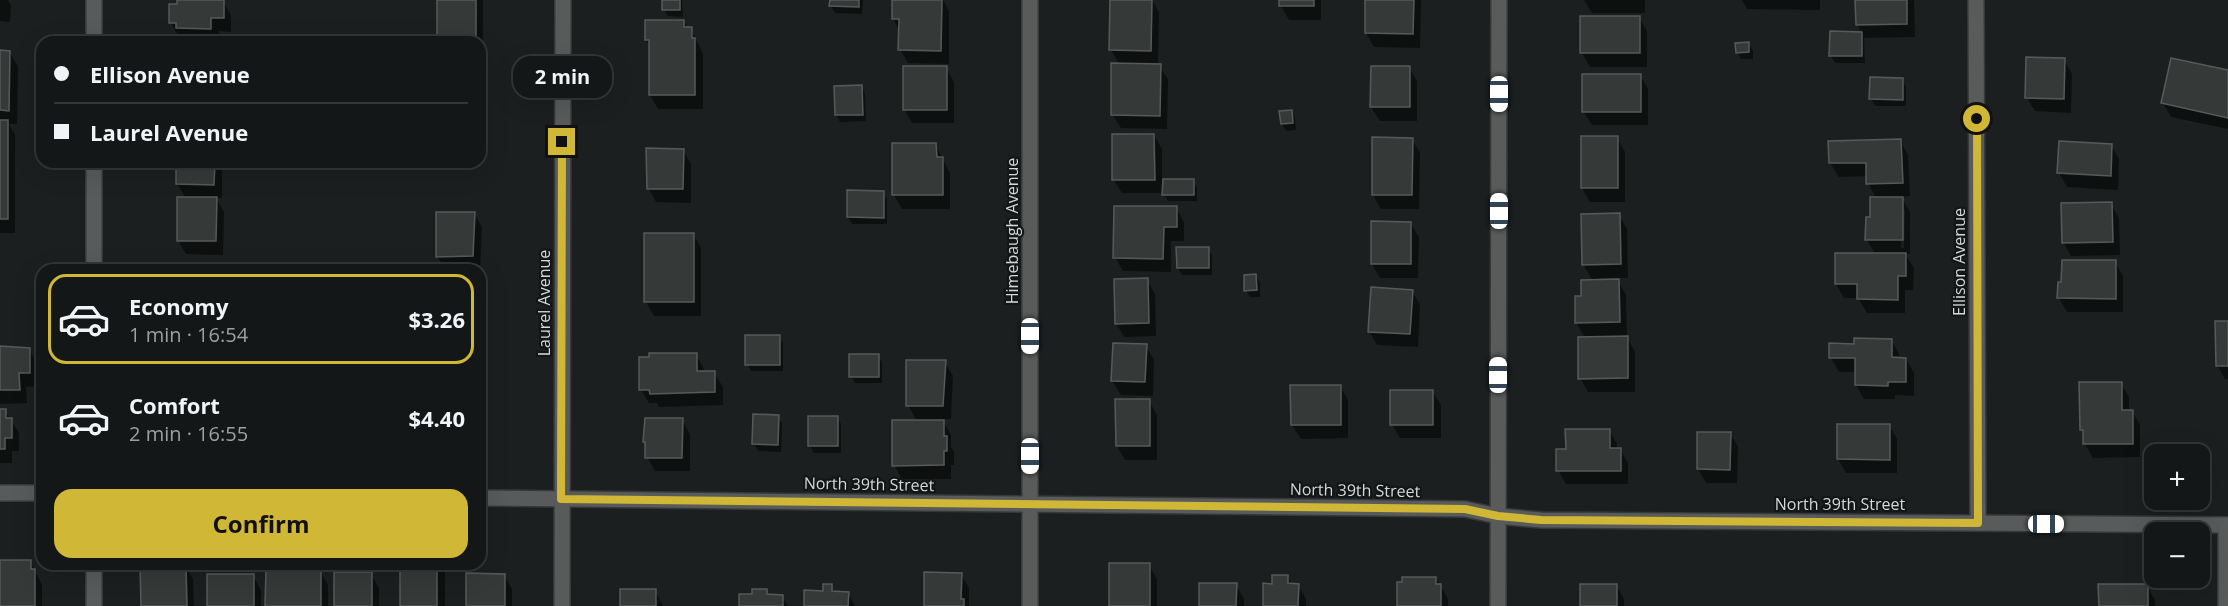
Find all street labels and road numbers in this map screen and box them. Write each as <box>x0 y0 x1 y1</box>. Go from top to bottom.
street label: Himebaugh Avenue <box>1001 158 1023 304</box>
street label: Ellison Avenue <box>1948 208 1970 316</box>
street label: Laurel Avenue <box>533 250 555 356</box>
street label: North 39th Street <box>804 472 935 496</box>
street label: North 39th Street <box>1290 478 1421 502</box>
street label: North 39th Street <box>1775 493 1906 515</box>

